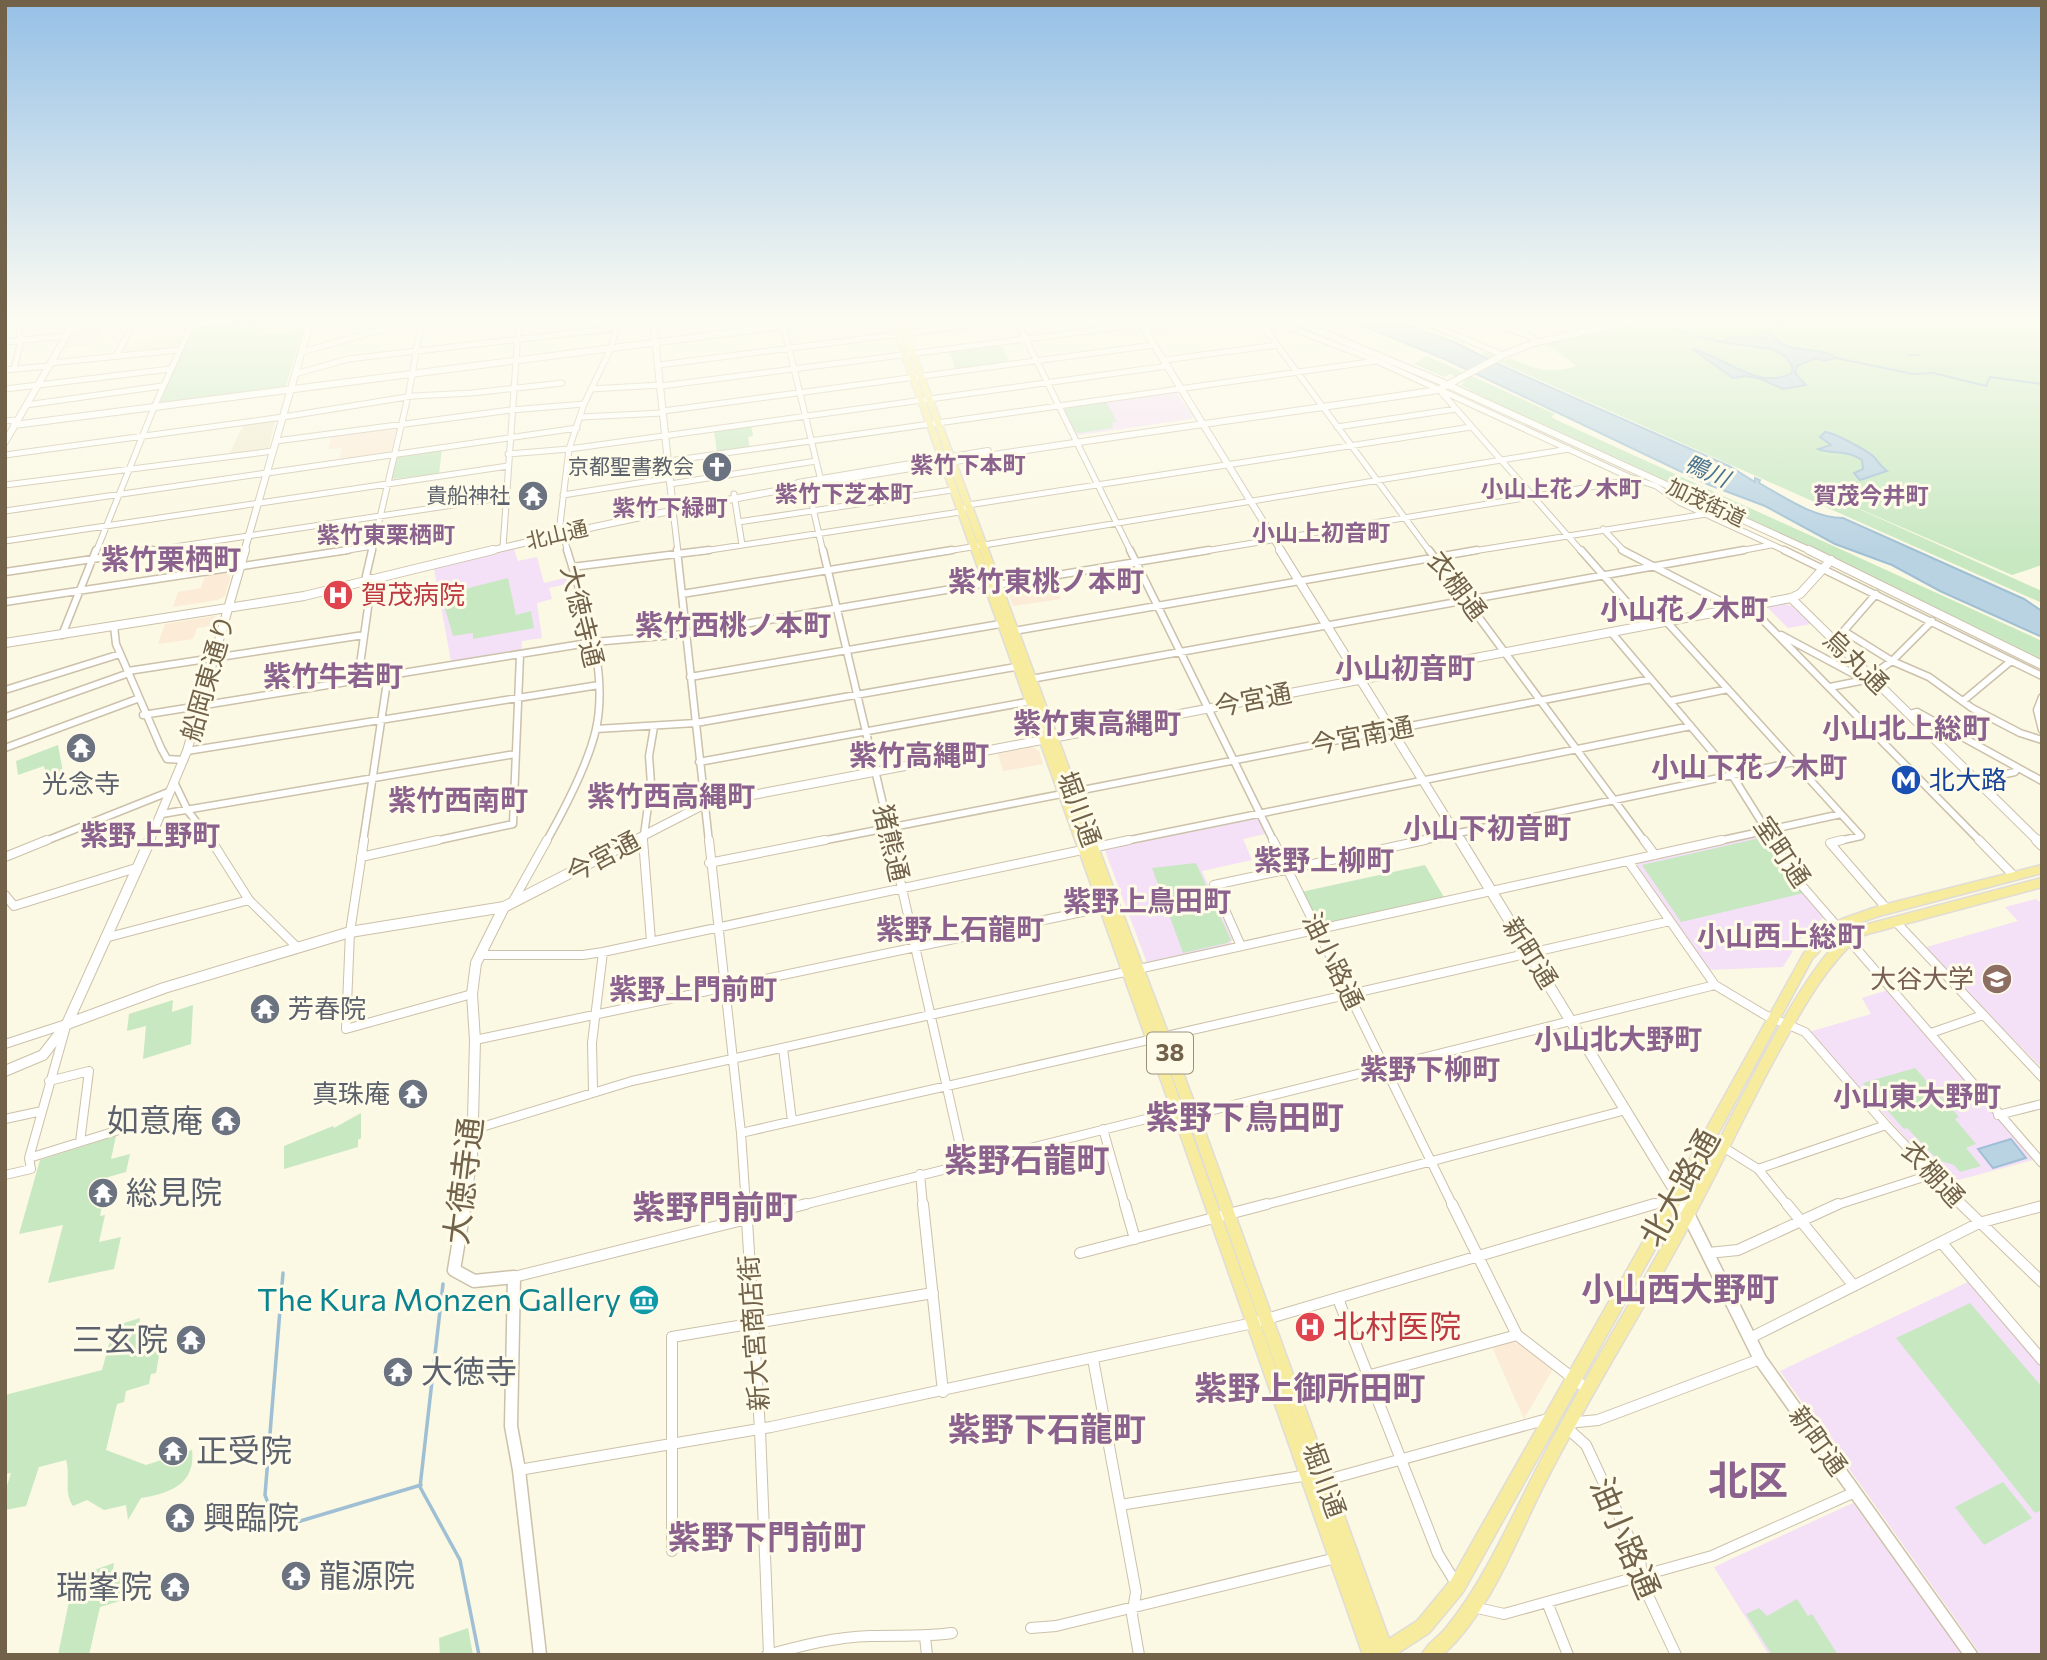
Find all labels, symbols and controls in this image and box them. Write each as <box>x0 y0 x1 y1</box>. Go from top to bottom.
water label: 鴨川 <box>1681 448 1737 493</box>
church icon: 京都聖書教会 <box>700 450 734 484</box>
district label: 紫竹下本町 <box>911 450 1026 478</box>
place label: 京都聖書教会 <box>568 453 694 478</box>
street label: 加茂街道 <box>1663 473 1750 531</box>
district label: 小山上花ノ木町 <box>1481 474 1642 502</box>
temple icon: 貴船神社 <box>516 479 550 513</box>
district label: 紫竹下芝本町 <box>775 479 913 507</box>
district label: 賀茂今井町 <box>1814 481 1929 509</box>
place label: 貴船神社 <box>426 482 510 507</box>
district label: 紫竹下緑町 <box>613 493 728 521</box>
street label: 北山通 <box>523 514 590 553</box>
district label: 小山上初音町 <box>1252 518 1390 546</box>
district label: 紫竹東栗栖町 <box>317 520 455 548</box>
district label: 紫竹栗栖町 <box>101 541 241 575</box>
street label: 衣棚通 <box>1422 545 1494 626</box>
street label: 大徳寺通 <box>556 561 611 670</box>
district label: 紫竹東桃ノ本町 <box>948 563 1144 597</box>
hospital icon: 賀茂病院 <box>321 578 355 612</box>
place label: 賀茂病院 <box>361 578 465 609</box>
district label: 小山花ノ木町 <box>1600 591 1768 625</box>
district label: 紫竹西桃ノ本町 <box>635 607 831 641</box>
street label: 船岡東通り <box>174 611 239 744</box>
street label: 烏丸通 <box>1818 623 1896 699</box>
district label: 小山初音町 <box>1335 650 1475 684</box>
district label: 紫竹牛若町 <box>263 658 403 692</box>
street label: 今宮通 <box>1211 676 1294 721</box>
district label: 紫竹東高縄町 <box>1013 705 1181 739</box>
street label: 今宮南通 <box>1308 709 1416 760</box>
district label: 小山北上総町 <box>1822 710 1990 744</box>
temple icon: 光念寺 <box>64 731 98 765</box>
district label: 紫竹高縄町 <box>849 737 989 771</box>
district label: 小山下花ノ木町 <box>1651 749 1847 783</box>
metro station icon: 北大路 <box>1889 763 1923 797</box>
place label: 北大路 <box>1929 763 2007 794</box>
place label: 光念寺 <box>42 767 120 798</box>
street label: 堀川通 <box>1053 767 1108 850</box>
district label: 紫竹西高縄町 <box>587 778 755 812</box>
district label: 紫竹西南町 <box>388 782 528 816</box>
street label: 猪熊通 <box>869 801 916 884</box>
district label: 小山下初音町 <box>1403 810 1571 844</box>
street label: 室町通 <box>1749 810 1818 892</box>
district label: 紫野上野町 <box>80 817 220 851</box>
street label: 今宮通 <box>561 824 644 888</box>
district label: 紫野上柳町 <box>1254 842 1394 876</box>
district label: 紫野上鳥田町 <box>1063 883 1231 917</box>
street label: 油小路通 <box>1298 907 1371 1014</box>
district label: 紫野上石龍町 <box>876 911 1044 945</box>
street label: 新町通 <box>1497 911 1565 993</box>
district label: 小山西上総町 <box>1697 918 1865 952</box>
place label: 大谷大学 <box>1870 962 1974 993</box>
school or university icon: 大谷大学 <box>1980 962 2014 996</box>
district label: 紫野上門前町 <box>609 971 777 1005</box>
temple icon: 芳春院 <box>248 992 282 1026</box>
place label: 芳春院 <box>288 992 366 1023</box>
district label: 小山北大野町 <box>1534 1021 1702 1055</box>
road number: 38 <box>1147 1032 1193 1073</box>
district label: 紫野下柳町 <box>1360 1051 1500 1085</box>
place label: 真珠庵 <box>312 1077 390 1108</box>
temple icon: 真珠庵 <box>396 1077 430 1111</box>
district label: 小山東大野町 <box>1833 1078 2001 1112</box>
district label: 紫野下鳥田町 <box>1146 1095 1344 1136</box>
place label: 如意庵 <box>107 1099 203 1139</box>
temple icon: 如意庵 <box>209 1104 243 1138</box>
street label: 大徳寺通 <box>434 1115 490 1247</box>
street label: 北大路通 <box>1630 1121 1727 1253</box>
street label: 衣棚通 <box>1896 1134 1972 1212</box>
district label: 紫野石龍町 <box>945 1138 1110 1179</box>
place label: 総見院 <box>126 1171 222 1211</box>
temple icon: 総見院 <box>86 1176 120 1210</box>
district label: 紫野門前町 <box>633 1185 798 1226</box>
street label: 新大宮商店街 <box>732 1254 773 1412</box>
district label: 小山西大野町 <box>1581 1267 1779 1308</box>
place label: The Kura Monzen Gallery <box>257 1278 621 1318</box>
museum icon: The Kura Monzen Gallery <box>627 1283 661 1317</box>
place label: 北村医院 <box>1333 1305 1461 1345</box>
hospital icon: 北村医院 <box>1293 1310 1327 1344</box>
place label: 三玄院 <box>72 1318 168 1358</box>
temple icon: 三玄院 <box>174 1323 208 1357</box>
place label: 大徳寺 <box>421 1350 517 1390</box>
temple icon: 大徳寺 <box>381 1355 415 1389</box>
district label: 紫野上御所田町 <box>1195 1366 1426 1407</box>
street label: 新町通 <box>1784 1399 1855 1481</box>
district label: 紫野下石龍町 <box>948 1407 1146 1448</box>
place label: 正受院 <box>196 1429 292 1469</box>
temple icon: 正受院 <box>156 1434 190 1468</box>
street label: 堀川通 <box>1298 1438 1353 1521</box>
district label: 北区 <box>1708 1454 1788 1503</box>
street label: 油小路通 <box>1583 1470 1670 1604</box>
place label: 興臨院 <box>203 1496 299 1536</box>
temple icon: 興臨院 <box>163 1501 197 1535</box>
district label: 紫野下門前町 <box>668 1515 866 1556</box>
place label: 龍源院 <box>319 1554 415 1594</box>
temple icon: 龍源院 <box>279 1559 313 1593</box>
place label: 瑞峯院 <box>56 1565 152 1605</box>
temple icon: 瑞峯院 <box>158 1570 192 1604</box>

